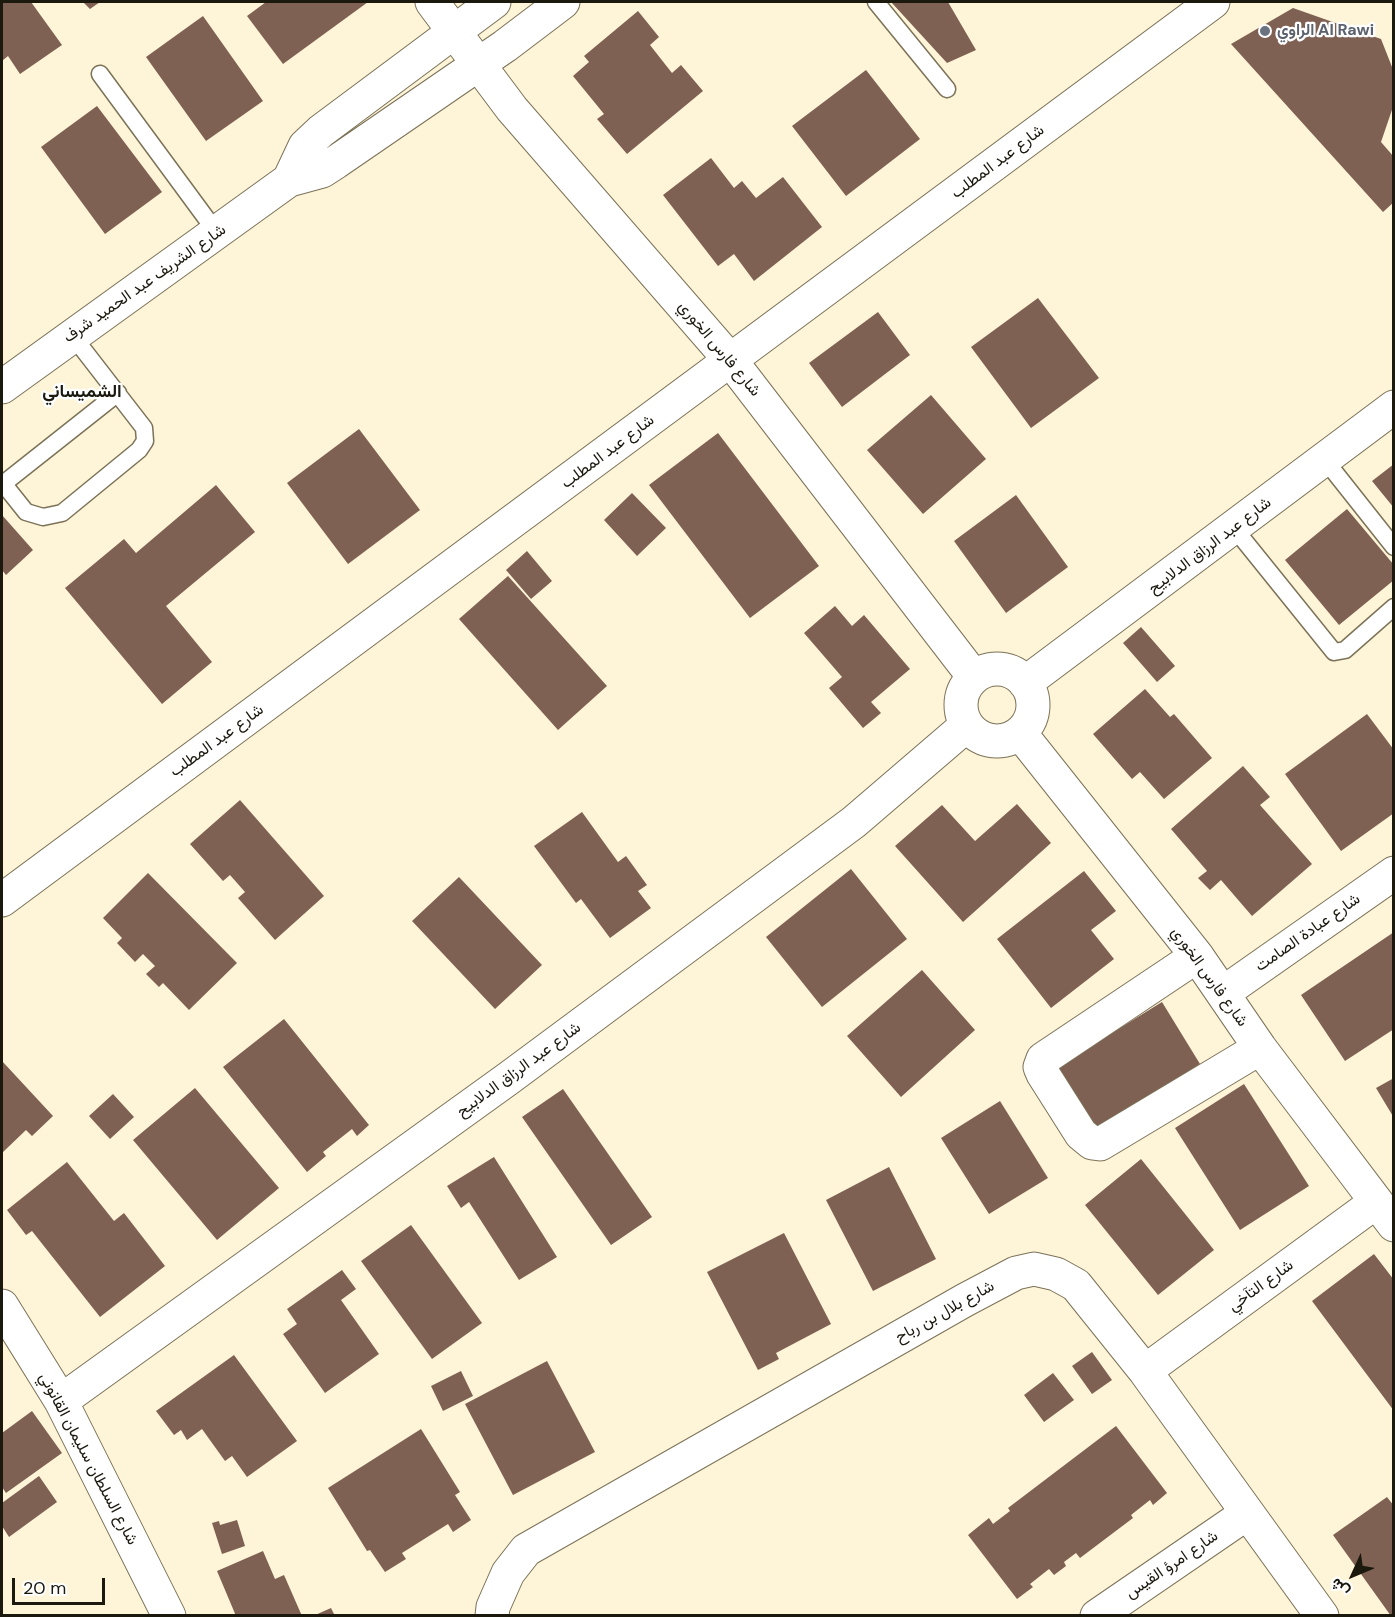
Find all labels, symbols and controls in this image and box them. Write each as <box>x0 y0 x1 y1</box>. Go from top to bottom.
place label: الراوي Al Rawi <box>1277 21 1374 41</box>
marker: الراوي Al Rawi <box>1258 24 1272 38</box>
street label: شارع عبد المطلب <box>948 121 1048 203</box>
street label: شارع الشريف عبد الحميد شرف <box>60 221 230 347</box>
street label: شارع فارس الخوري <box>674 297 764 401</box>
district label: الشميساني <box>42 381 122 403</box>
street label: شارع عبد المطلب <box>558 411 658 493</box>
street label: شارع عبد الرزاق الدلابيح <box>1145 493 1275 599</box>
street label: شارع عبد المطلب <box>166 701 268 781</box>
street label: شارع عبادة الصامت <box>1252 890 1364 976</box>
street label: شارع فارس الخوري <box>1166 923 1252 1031</box>
street label: شارع عبد الرزاق الدلابيح <box>453 1018 585 1122</box>
street label: شارع التآخي <box>1225 1256 1297 1316</box>
street label: شارع بلال بن رباح <box>892 1277 998 1347</box>
street label: شارع السلطان سليمان القانوني <box>34 1370 142 1548</box>
street label: شارع امرؤ القيس <box>1122 1527 1222 1603</box>
north arrow <box>1323 1545 1383 1605</box>
scale bar <box>15 1566 108 1604</box>
text: ش <box>1325 1574 1354 1602</box>
text: 20 m <box>23 1576 66 1600</box>

